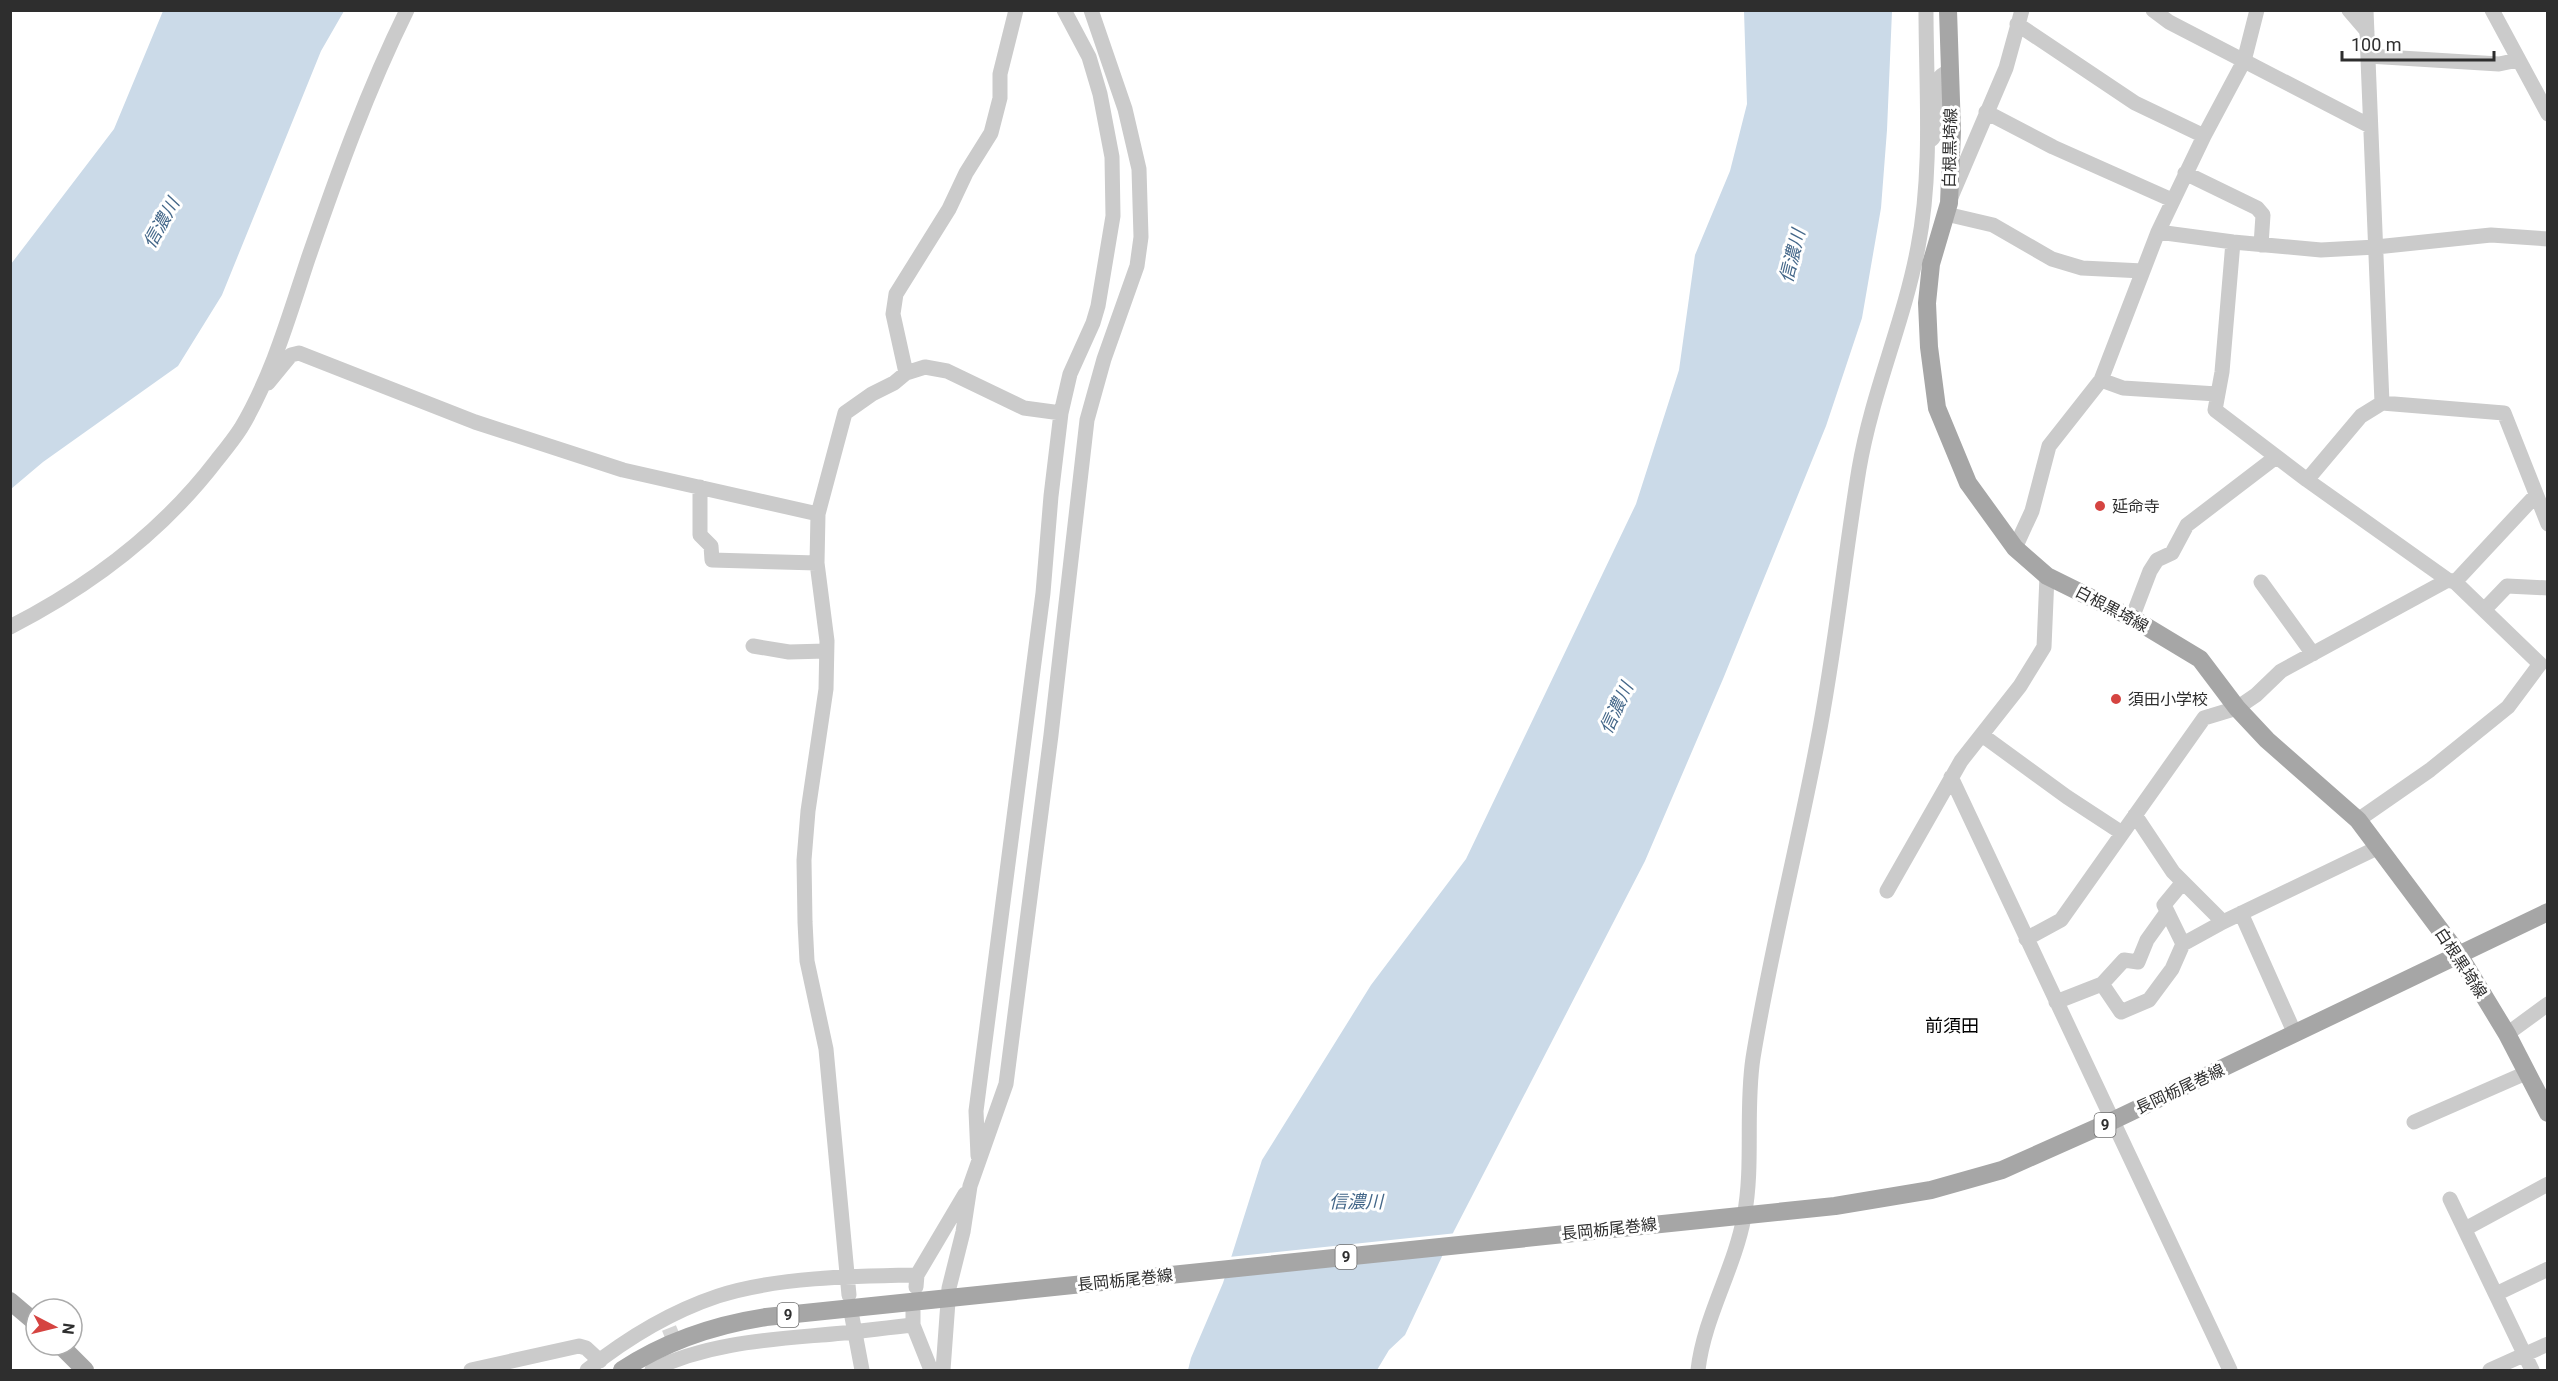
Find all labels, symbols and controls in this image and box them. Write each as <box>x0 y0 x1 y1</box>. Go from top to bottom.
scale bar <box>2342 24 2494 62</box>
text: 100 m <box>2351 34 2402 55</box>
street label: 白根黒埼線 <box>1940 108 1960 188</box>
water label: 信濃川 <box>139 193 184 252</box>
water label: 信濃川 <box>1775 225 1809 285</box>
place label: 延命寺 <box>2112 497 2160 516</box>
marker: 延命寺 <box>2093 499 2107 513</box>
street label: 白根黒埼線 <box>2072 582 2152 636</box>
water label: 信濃川 <box>1595 677 1638 737</box>
place label: 須田小学校 <box>2128 690 2208 709</box>
marker: 須田小学校 <box>2109 692 2123 706</box>
street label: 白根黒埼線 <box>2431 924 2491 1002</box>
district label: 前須田 <box>1925 1015 1979 1036</box>
street label: 長岡栃尾巻線 <box>2132 1060 2228 1118</box>
road number: 9 <box>2094 1113 2116 1137</box>
water label: 信濃川 <box>1329 1191 1385 1212</box>
street label: 長岡栃尾巻線 <box>1560 1215 1658 1243</box>
road number: 9 <box>1336 1245 1356 1269</box>
street label: 長岡栃尾巻線 <box>1076 1266 1174 1294</box>
north arrow <box>24 1297 84 1357</box>
road number: 9 <box>778 1303 798 1327</box>
text: N <box>58 1322 79 1336</box>

